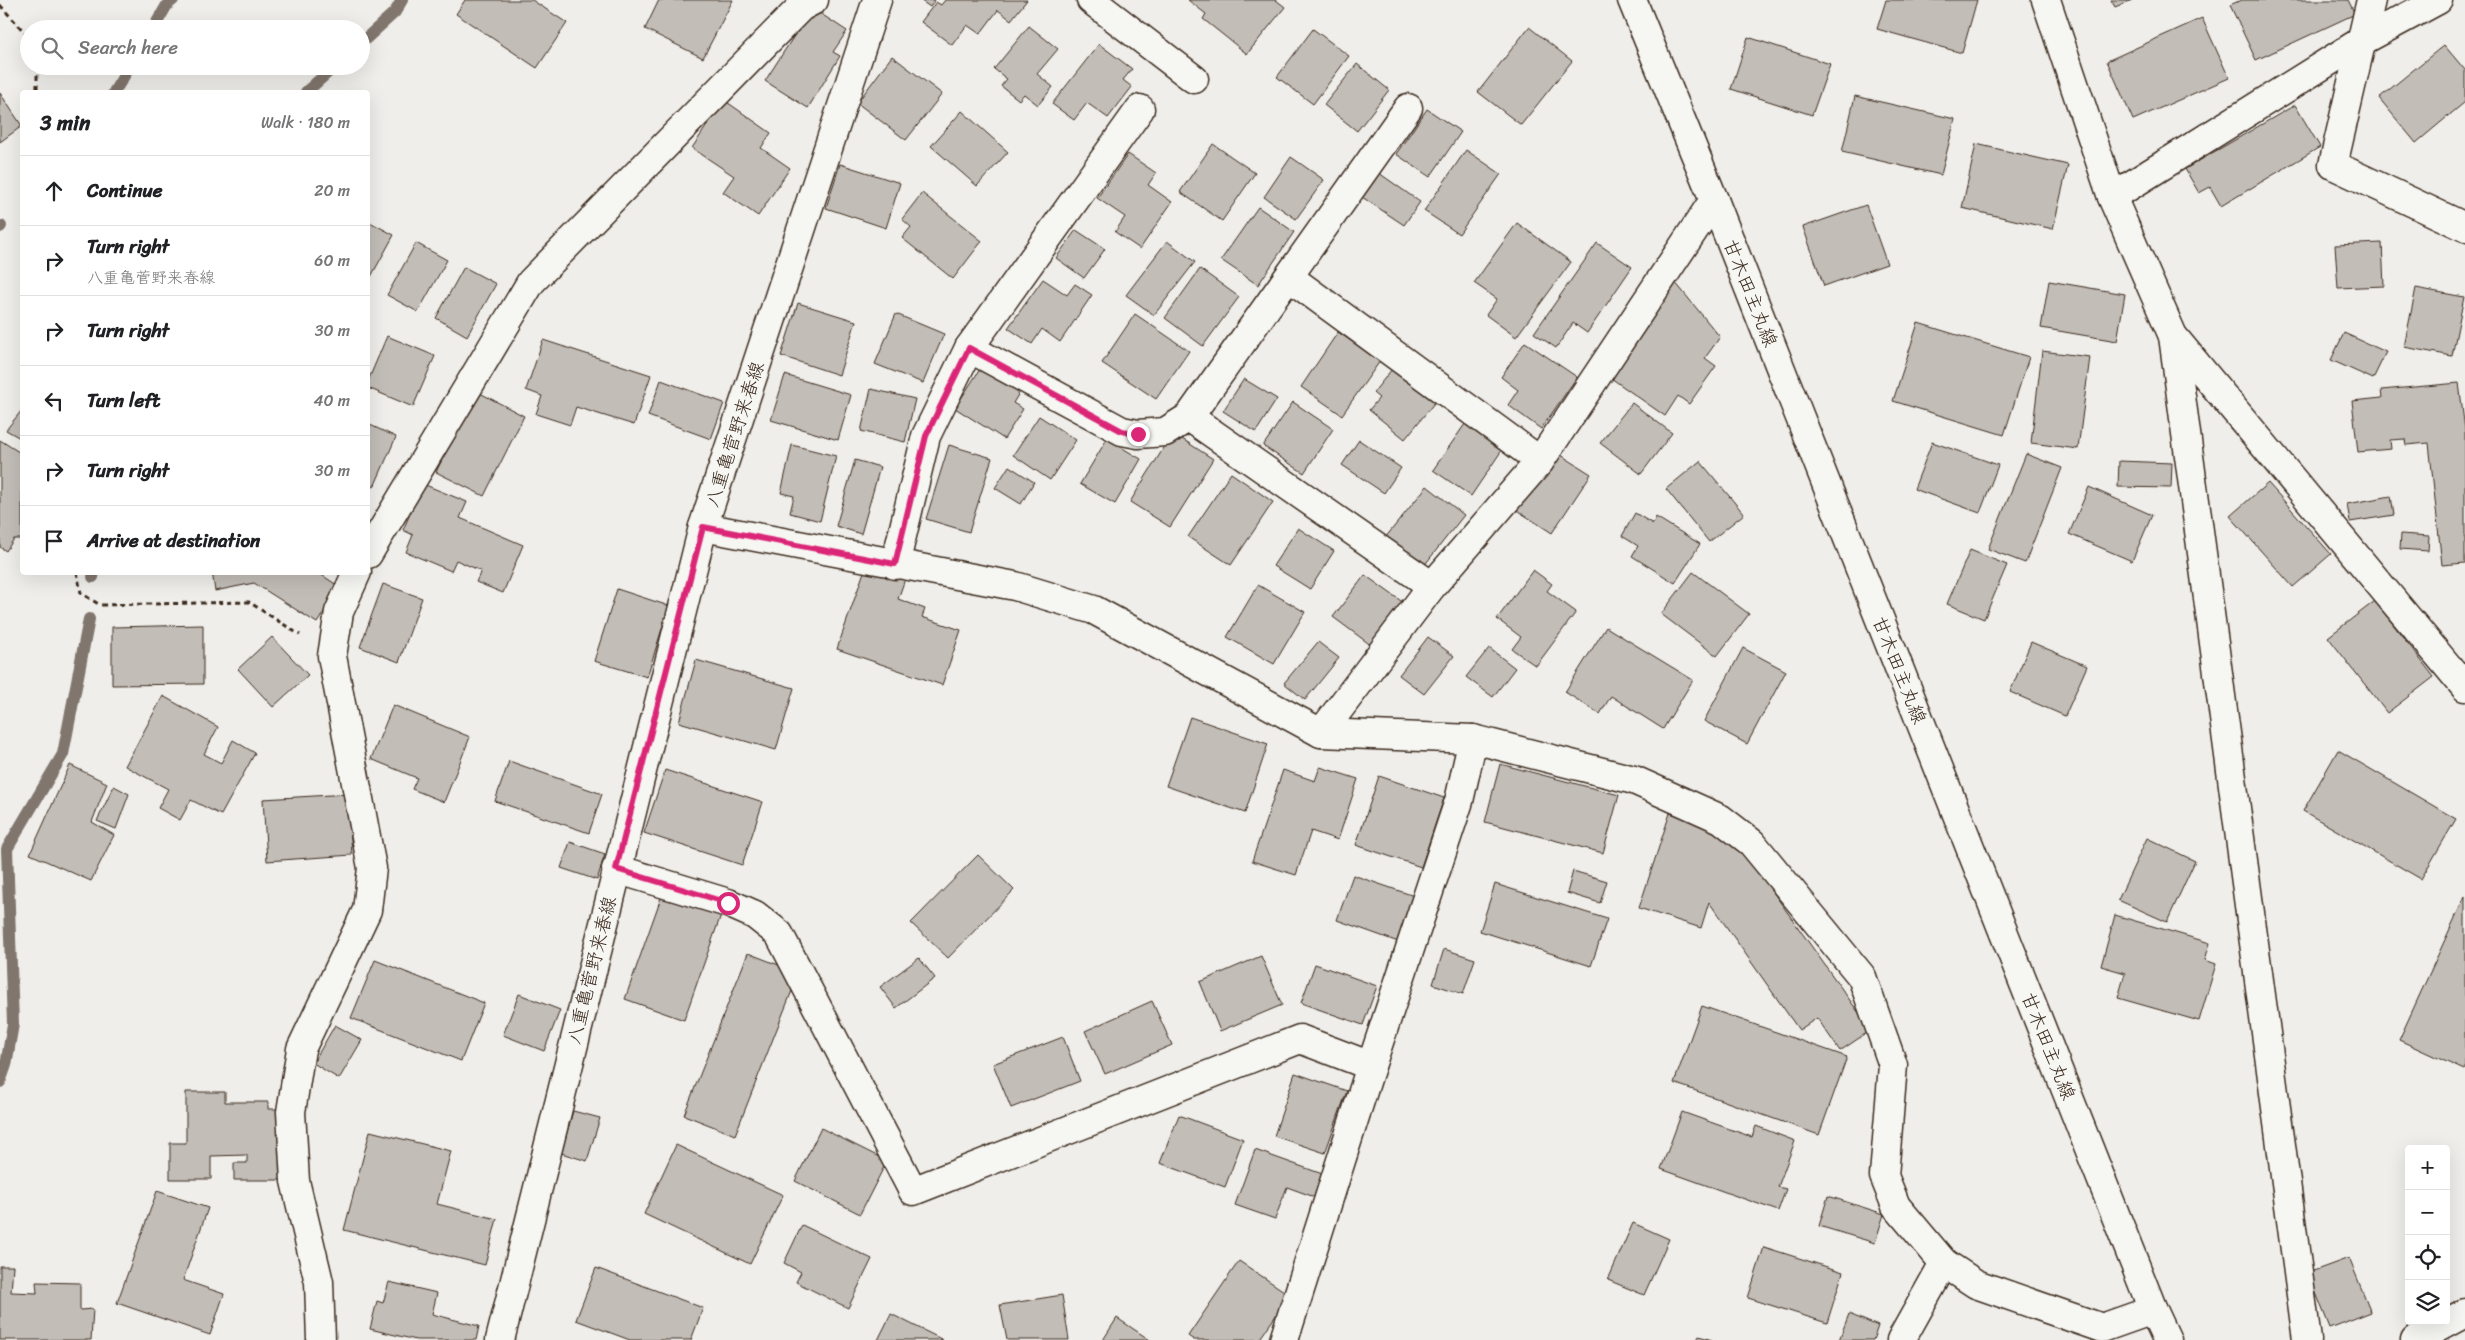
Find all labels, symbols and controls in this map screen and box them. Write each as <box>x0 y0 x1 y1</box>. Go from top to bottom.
search box <box>20 20 370 75</box>
text: Search here <box>78 31 178 64</box>
icon: search <box>38 34 66 62</box>
text: 3 min <box>40 104 90 142</box>
text: Walk · 180 m <box>261 108 350 137</box>
text: Continue <box>87 174 163 207</box>
text: 20 m <box>314 176 350 205</box>
icon: ahead <box>40 177 68 205</box>
text: Turn right <box>87 230 169 263</box>
street label: 甘木田主丸線 <box>1714 234 1787 352</box>
text: 60 m <box>314 246 350 275</box>
icon: right <box>40 247 68 275</box>
text: 八重亀菅野来春線 <box>87 263 215 292</box>
text: Turn right <box>87 314 169 347</box>
text: 30 m <box>315 316 350 345</box>
icon: right <box>40 317 68 345</box>
street label: 八重亀菅野来春線 <box>695 357 774 512</box>
text: Turn left <box>87 384 160 417</box>
text: 40 m <box>313 386 350 415</box>
icon: left <box>40 387 68 415</box>
route end <box>1127 423 1150 446</box>
text: Turn right <box>87 454 169 487</box>
text: 30 m <box>315 456 350 485</box>
icon: right <box>40 457 68 485</box>
text: Arrive at destination <box>87 524 260 557</box>
icon: arrive <box>40 527 68 555</box>
street label: 甘木田主丸線 <box>1863 611 1936 729</box>
street label: 八重亀菅野来春線 <box>557 892 626 1048</box>
route start <box>717 892 740 915</box>
street label: 甘木田主丸線 <box>2012 987 2085 1105</box>
map controls <box>2405 1145 2450 1325</box>
button: + <box>2405 1145 2450 1190</box>
button: − <box>2405 1190 2450 1235</box>
button: locate <box>2405 1235 2450 1280</box>
button: layers <box>2405 1280 2450 1325</box>

